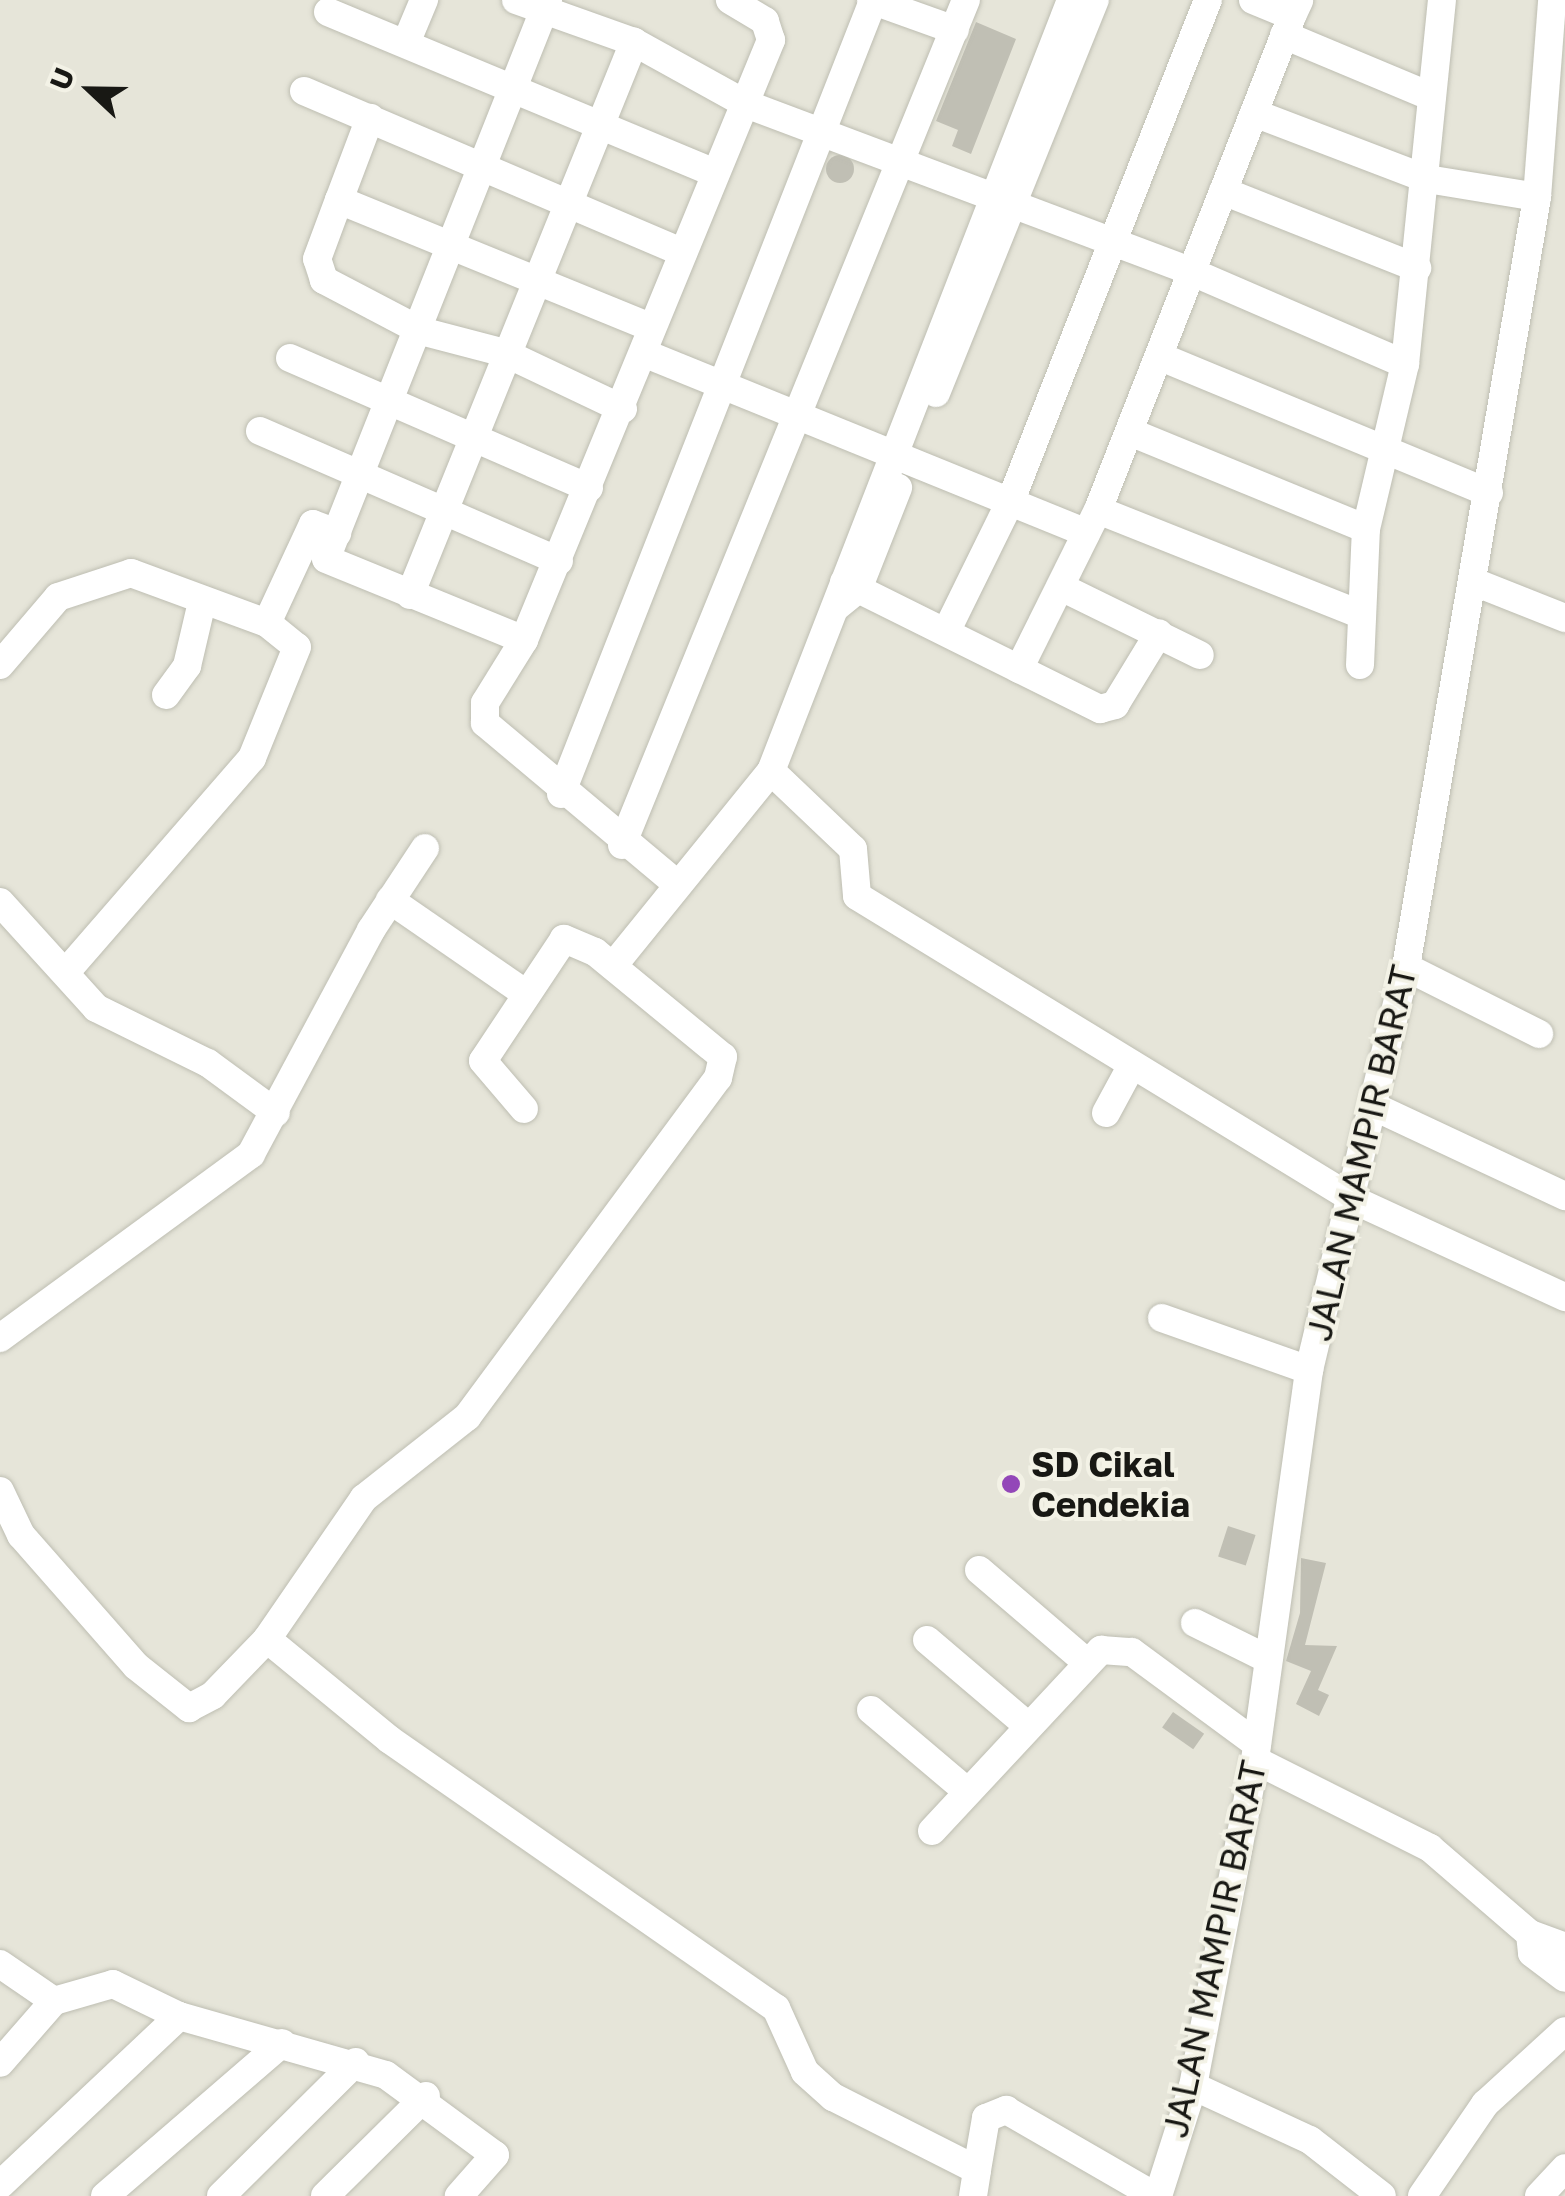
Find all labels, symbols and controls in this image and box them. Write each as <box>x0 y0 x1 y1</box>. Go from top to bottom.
north arrow <box>40 40 140 140</box>
text: U <box>43 63 81 94</box>
street label: JALAN MAMPIR BARAT <box>1297 961 1425 1345</box>
place label: SD Cikal Cendekia <box>1031 1443 1190 1525</box>
marker: SD Cikal Cendekia <box>1000 1473 1022 1495</box>
street label: JALAN MAMPIR BARAT <box>1154 1757 1274 2141</box>

